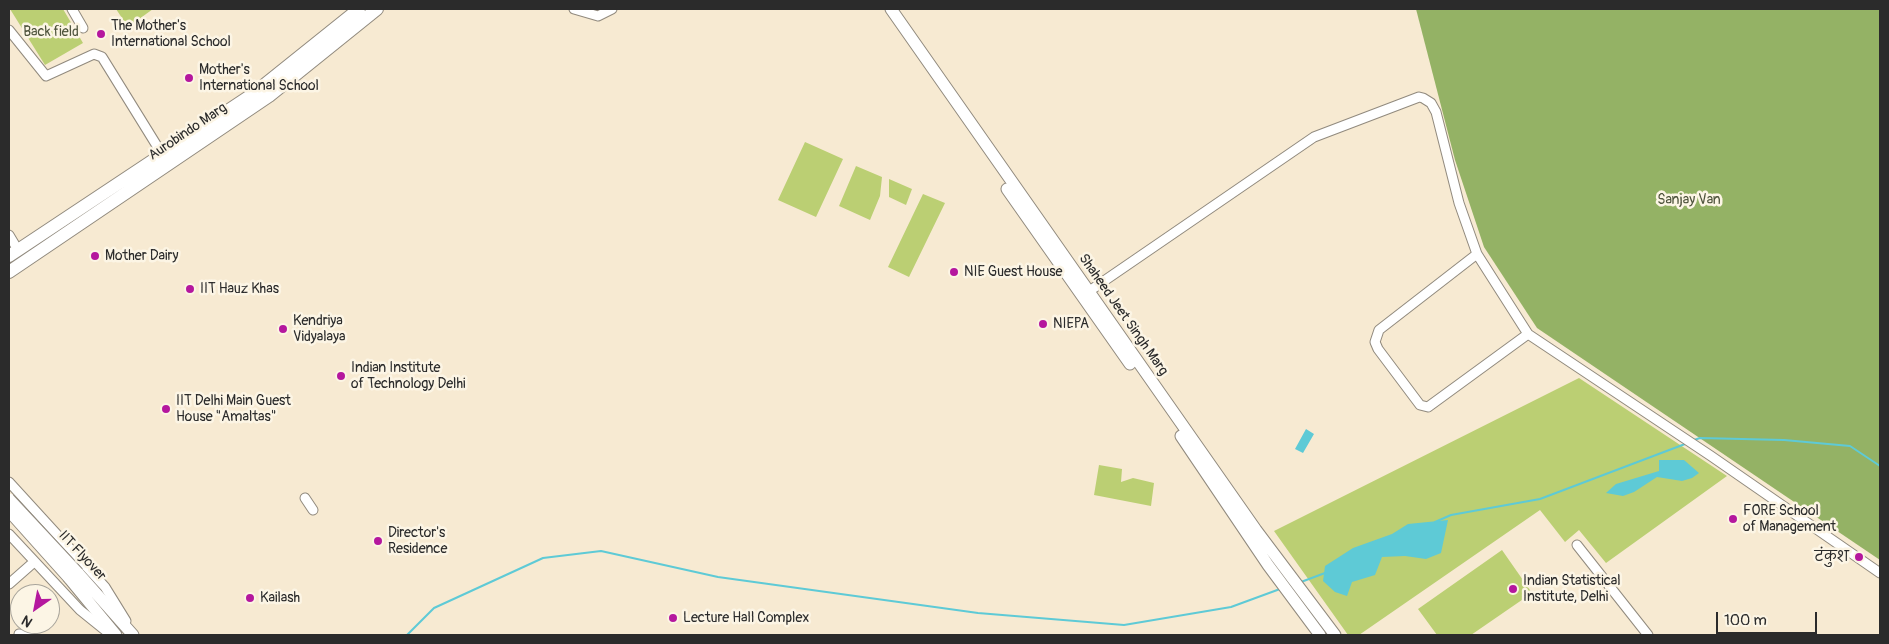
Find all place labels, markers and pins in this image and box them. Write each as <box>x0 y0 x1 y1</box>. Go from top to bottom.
place label: The Mother's International School <box>111 18 231 50</box>
marker: The Mother's International School <box>95 28 107 40</box>
place label: Mother's International School <box>199 62 319 94</box>
marker: Mother's International School <box>183 72 195 84</box>
place label: Mother Dairy <box>105 248 178 264</box>
marker: Mother Dairy <box>89 250 101 262</box>
place label: NIE Guest House <box>964 264 1062 280</box>
marker: NIE Guest House <box>948 266 960 278</box>
place label: IIT Hauz Khas <box>200 281 279 297</box>
marker: IIT Hauz Khas <box>184 283 196 295</box>
place label: Kendriya Vidyalaya <box>293 313 346 346</box>
place label: NIEPA <box>1053 316 1089 332</box>
marker: NIEPA <box>1037 318 1049 330</box>
marker: Kendriya Vidyalaya <box>277 323 289 335</box>
place label: Indian Institute of Technology Delhi <box>351 360 466 392</box>
marker: Indian Institute of Technology Delhi <box>335 370 347 382</box>
place label: IIT Delhi Main Guest House "Amaltas" <box>176 393 291 426</box>
marker: IIT Delhi Main Guest House "Amaltas" <box>160 403 172 415</box>
place label: FORE School of Management <box>1743 503 1836 536</box>
marker: FORE School of Management <box>1727 513 1739 525</box>
place label: Director's Residence <box>388 525 447 558</box>
marker: Director's Residence <box>372 535 384 547</box>
place label: टंकुश <box>1815 549 1849 565</box>
marker: टंकुश <box>1853 551 1865 563</box>
place label: Indian Statistical Institute, Delhi <box>1523 573 1621 606</box>
marker: Indian Statistical Institute, Delhi <box>1507 583 1519 595</box>
place label: Kailash <box>260 590 300 606</box>
marker: Kailash <box>244 592 256 604</box>
place label: Lecture Hall Complex <box>683 610 809 626</box>
marker: Lecture Hall Complex <box>667 612 679 624</box>

